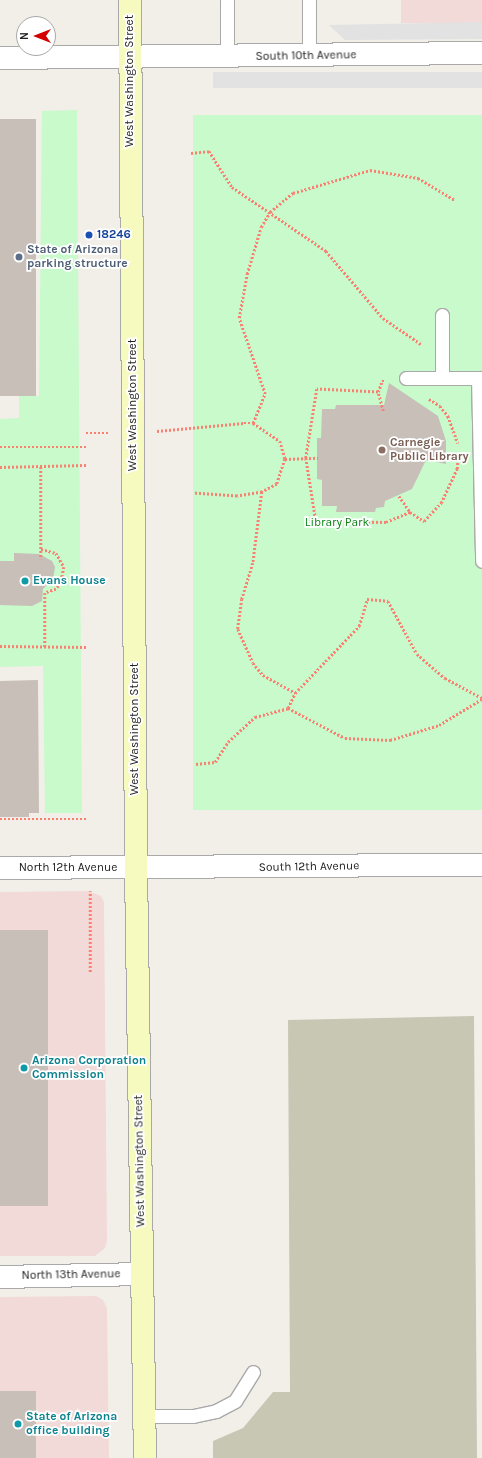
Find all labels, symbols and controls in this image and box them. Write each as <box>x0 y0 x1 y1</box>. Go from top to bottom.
street label: West Washington Street <box>123 15 137 147</box>
north arrow <box>16 16 56 56</box>
text: N <box>18 32 31 40</box>
street label: South 10th Avenue <box>255 48 357 64</box>
place label: 18246 <box>97 228 131 242</box>
marker: 18246 <box>84 230 94 240</box>
place label: State of Arizona parking structure <box>27 243 128 271</box>
marker: State of Arizona parking structure <box>14 252 24 262</box>
street label: West Washington Street <box>126 339 140 471</box>
place label: Carnegie Public Library <box>390 436 469 464</box>
marker: Carnegie Public Library <box>377 445 387 455</box>
park label: Library Park <box>305 516 369 530</box>
place label: Evans House <box>33 574 106 588</box>
marker: Evans House <box>20 576 30 586</box>
street label: West Washington Street <box>128 663 142 795</box>
street label: South 12th Avenue <box>259 859 359 875</box>
street label: North 12th Avenue <box>19 861 117 875</box>
place label: Arizona Corporation Commission <box>32 1054 146 1082</box>
marker: Arizona Corporation Commission <box>19 1063 29 1073</box>
street label: West Washington Street <box>132 1095 148 1227</box>
street label: North 13th Avenue <box>21 1267 121 1283</box>
place label: State of Arizona office building <box>26 1410 117 1438</box>
marker: State of Arizona office building <box>13 1419 23 1429</box>

